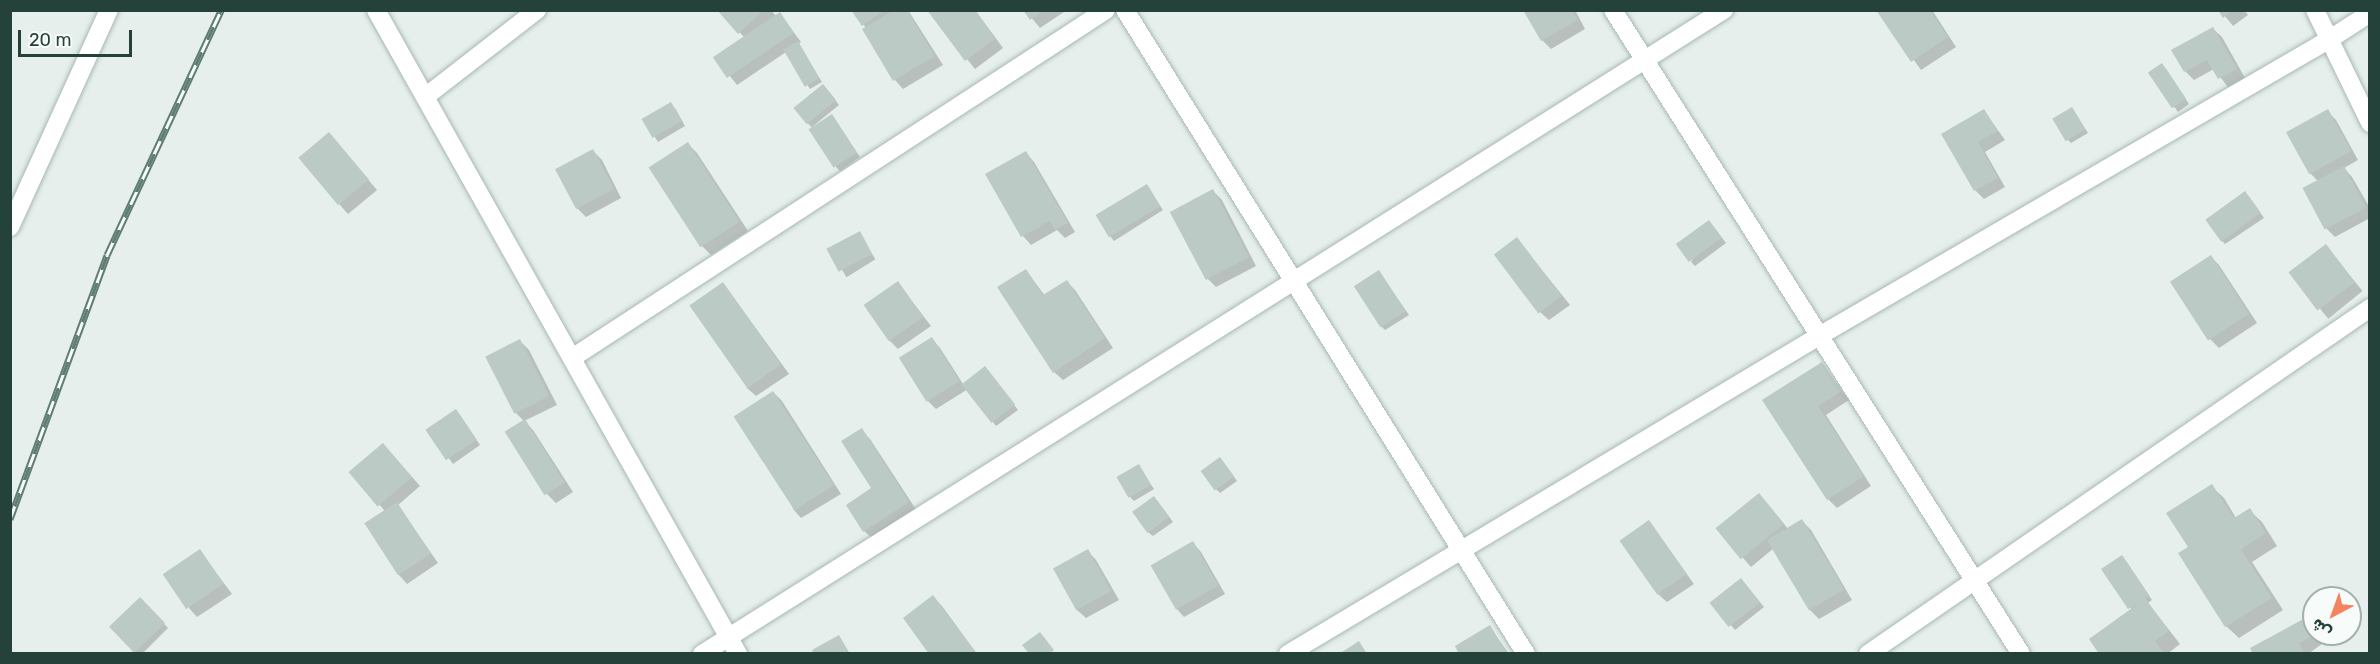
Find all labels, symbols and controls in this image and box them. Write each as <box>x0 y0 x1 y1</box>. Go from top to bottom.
scale bar <box>21 18 135 56</box>
text: 20 m <box>29 29 71 51</box>
north arrow <box>2302 586 2362 646</box>
text: ش <box>2307 615 2335 642</box>

